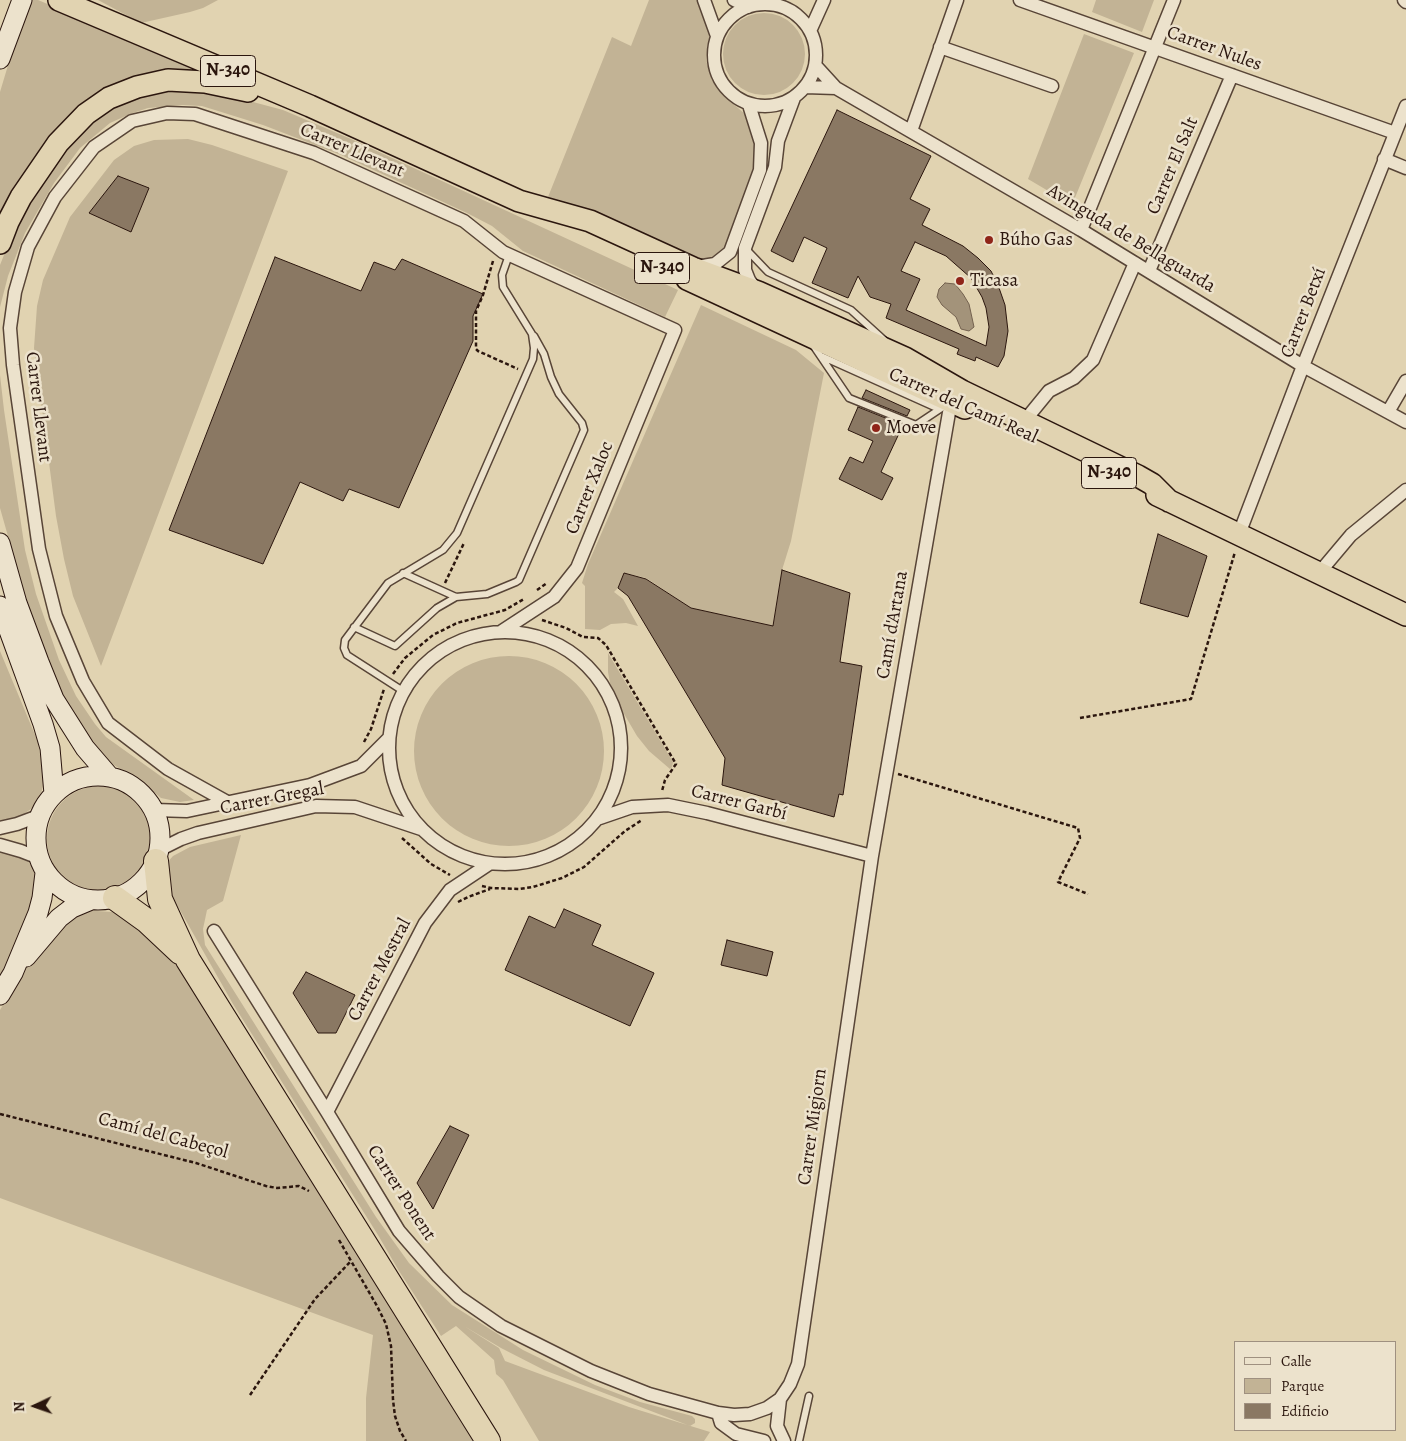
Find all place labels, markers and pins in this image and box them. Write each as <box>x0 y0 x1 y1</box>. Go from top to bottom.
place label: Búho Gas <box>999 229 1073 251</box>
marker: Búho Gas <box>983 234 995 246</box>
place label: Ticasa <box>970 270 1018 292</box>
marker: Ticasa <box>954 275 966 287</box>
place label: Moeve <box>886 417 936 439</box>
marker: Moeve <box>870 422 882 434</box>

